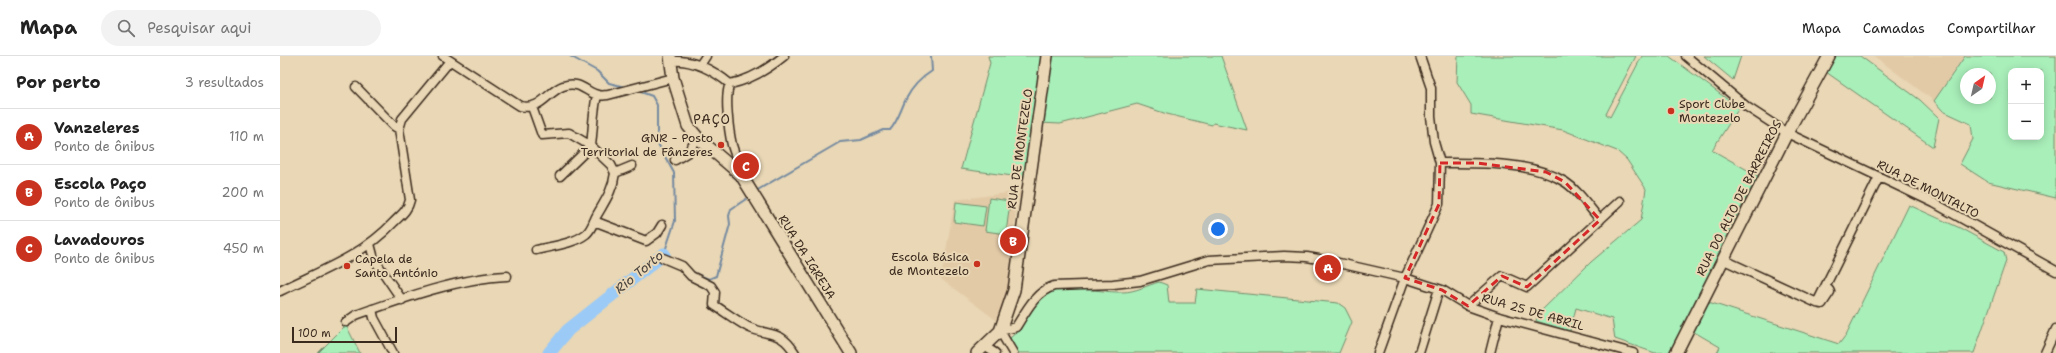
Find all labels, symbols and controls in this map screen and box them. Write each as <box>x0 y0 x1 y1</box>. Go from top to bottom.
search box <box>101 10 381 46</box>
text: Mapa <box>20 15 77 40</box>
icon: search <box>115 17 137 39</box>
text: Pesquisar aqui <box>147 18 251 38</box>
text: Mapa <box>1802 19 1841 37</box>
text: Camadas <box>1863 19 1925 37</box>
text: Compartilhar <box>1947 19 2036 37</box>
north arrow <box>1960 68 1996 104</box>
map controls <box>2008 68 2044 140</box>
button: + <box>2008 68 2044 104</box>
text: Por perto <box>16 71 101 93</box>
text: 3 resultados <box>185 74 264 91</box>
street label: RUA DE MONTEZELO <box>1004 88 1036 210</box>
place label: Sport Clube Montezelo <box>1679 96 1746 126</box>
button: − <box>2008 104 2044 140</box>
marker: Sport Clube Montezelo <box>1666 106 1676 116</box>
district label: PAÇO <box>693 111 731 128</box>
street label: RUA DO ALTO DE BARREIROS <box>1693 117 1785 278</box>
text: Vanzeleres <box>54 118 140 138</box>
text: A <box>24 128 34 145</box>
text: 110 m <box>229 128 264 145</box>
place label: GNR - Posto Territorial de Fânzeres <box>581 130 713 160</box>
text: Ponto de ônibus <box>54 138 155 155</box>
marker: GNR - Posto Territorial de Fânzeres <box>716 140 726 150</box>
pin: C <box>733 151 759 181</box>
street label: RUA DE MONTALTO <box>1874 156 1982 222</box>
text: Escola Paço <box>54 174 146 194</box>
text: B <box>25 184 33 201</box>
text: 200 m <box>222 184 264 201</box>
text: Ponto de ônibus <box>54 194 155 211</box>
street label: RUA DA IGREJA <box>775 212 840 302</box>
your location <box>1208 219 1228 239</box>
pin: B <box>1000 226 1026 256</box>
text: Lavadouros <box>54 230 145 250</box>
text: C <box>25 240 33 257</box>
text: 450 m <box>223 240 264 257</box>
water label: Rio Torto <box>611 247 667 297</box>
place label: Escola Básica de Montezelo <box>889 249 970 279</box>
text: Ponto de ônibus <box>54 250 155 267</box>
place label: Capela de Santo António <box>355 251 438 281</box>
pin: A <box>1315 253 1341 283</box>
marker: Escola Básica de Montezelo <box>972 259 982 269</box>
marker: Capela de Santo António <box>342 261 352 271</box>
street label: RUA 25 DE ABRIL <box>1480 290 1587 334</box>
scale bar <box>292 325 397 344</box>
text: 100 m <box>298 326 331 341</box>

